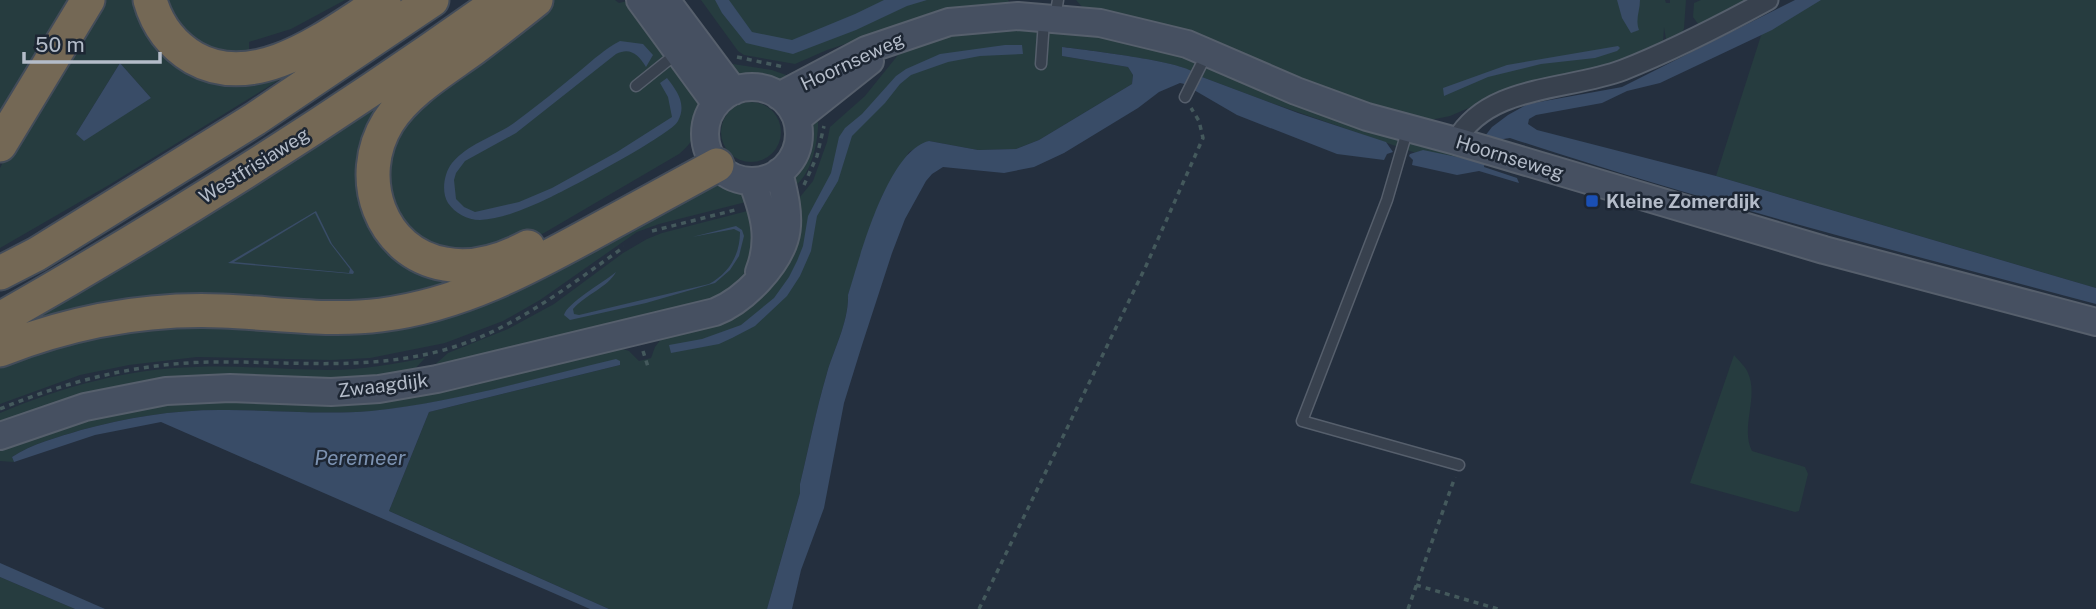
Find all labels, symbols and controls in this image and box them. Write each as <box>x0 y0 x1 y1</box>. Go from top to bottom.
scale bar <box>24 21 161 65</box>
street label: Hoornseweg <box>797 27 907 95</box>
text: 50 m <box>35 32 85 57</box>
street label: Westfrisiaweg <box>195 122 313 208</box>
street label: Hoornseweg <box>1453 130 1567 184</box>
place label: Kleine Zomerdijk <box>1606 190 1760 212</box>
marker: Kleine Zomerdijk <box>1584 193 1600 209</box>
street label: Zwaagdijk <box>337 369 430 401</box>
water label: Peremeer <box>314 445 407 470</box>

